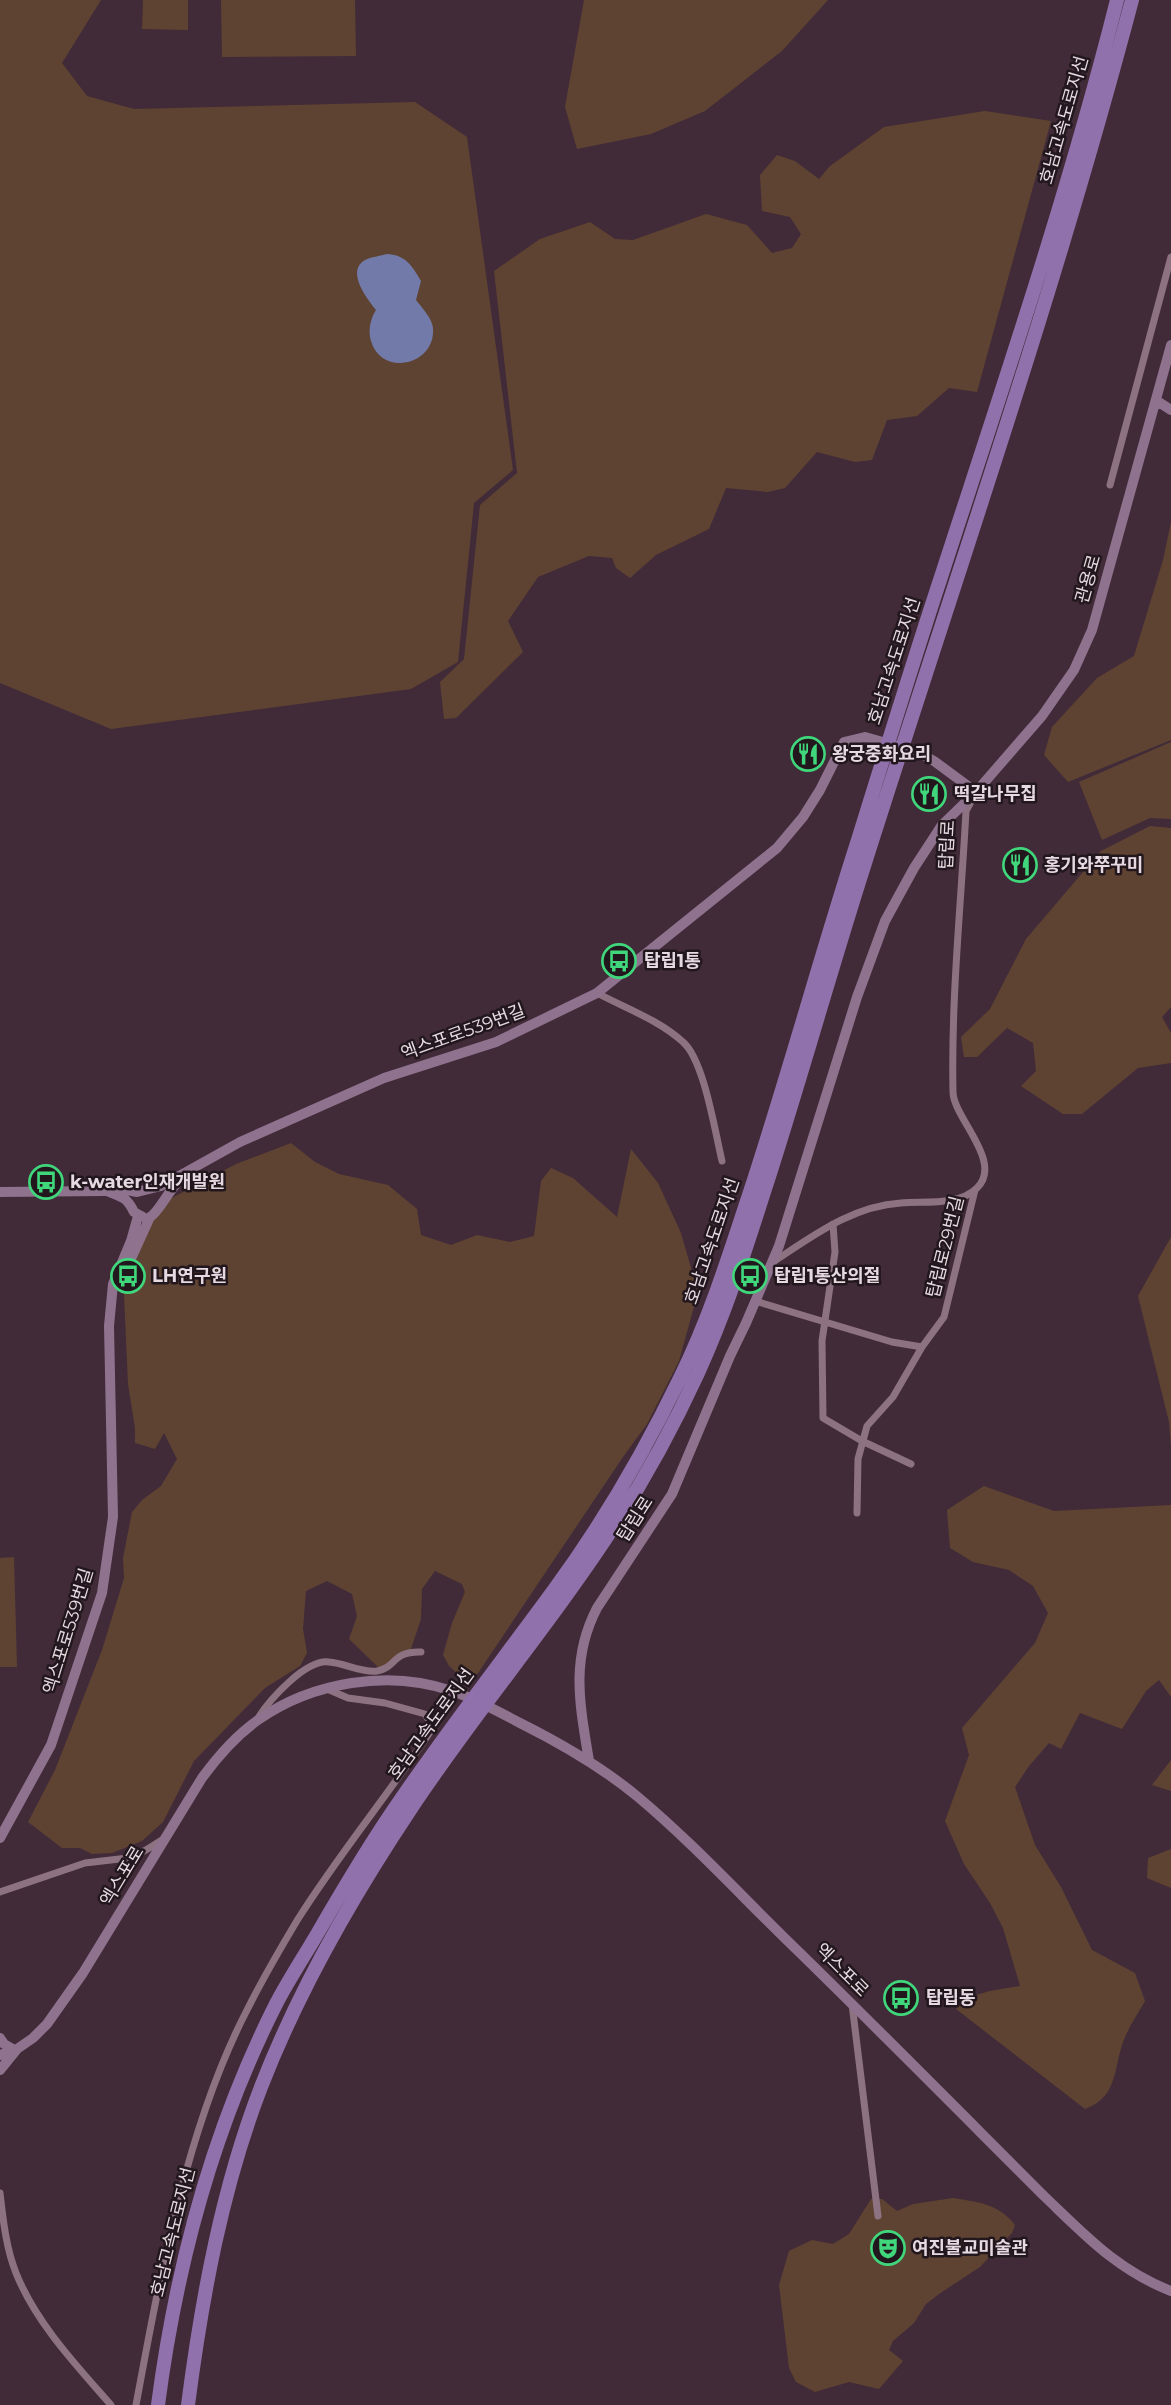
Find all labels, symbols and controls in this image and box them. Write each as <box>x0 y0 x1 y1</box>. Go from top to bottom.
street label: 호남고속도로지선 <box>1035 53 1093 187</box>
street label: 관용로 <box>1071 552 1105 606</box>
street label: 호남고속도로지선 <box>863 595 925 727</box>
restaurant icon: 왕궁중화요리 <box>789 735 827 773</box>
place label: 왕궁중화요리 <box>832 743 931 765</box>
restaurant icon: 떡갈나무집 <box>910 775 948 813</box>
place label: 떡갈나무집 <box>954 783 1037 805</box>
street label: 탑립로 <box>935 820 959 870</box>
restaurant icon: 홍기와쭈꾸미 <box>1001 846 1039 884</box>
place label: 홍기와쭈꾸미 <box>1044 854 1143 876</box>
bus stop icon: 탑립1통 <box>600 942 638 980</box>
place label: 탑립1통 <box>644 950 701 972</box>
street label: 엑스포로539번길 <box>398 999 528 1065</box>
bus stop icon: k-water인재개발원 <box>27 1163 65 1201</box>
place label: k-water인재개발원 <box>70 1171 225 1193</box>
street label: 호남고속도로지선 <box>680 1175 744 1307</box>
street label: 탑립로29번길 <box>922 1194 968 1300</box>
bus stop icon: LH연구원 <box>109 1257 147 1295</box>
bus stop icon: 탑립1통산의절 <box>731 1257 769 1295</box>
place label: LH연구원 <box>152 1265 227 1287</box>
place label: 탑립1통산의절 <box>774 1265 880 1287</box>
street label: 탑립로 <box>612 1492 658 1546</box>
street label: 엑스포로539번길 <box>38 1565 98 1697</box>
street label: 호남고속도로지선 <box>383 1664 479 1784</box>
street label: 엑스포로 <box>96 1842 148 1910</box>
street label: 엑스포로 <box>811 1939 873 2001</box>
bus stop icon: 탑립동 <box>882 1979 920 2017</box>
place label: 탑립동 <box>926 1987 976 2009</box>
street label: 호남고속도로지선 <box>146 2165 200 2299</box>
theatre icon: 여진불교미술관 <box>869 2229 907 2267</box>
place label: 여진불교미술관 <box>912 2237 1028 2259</box>

